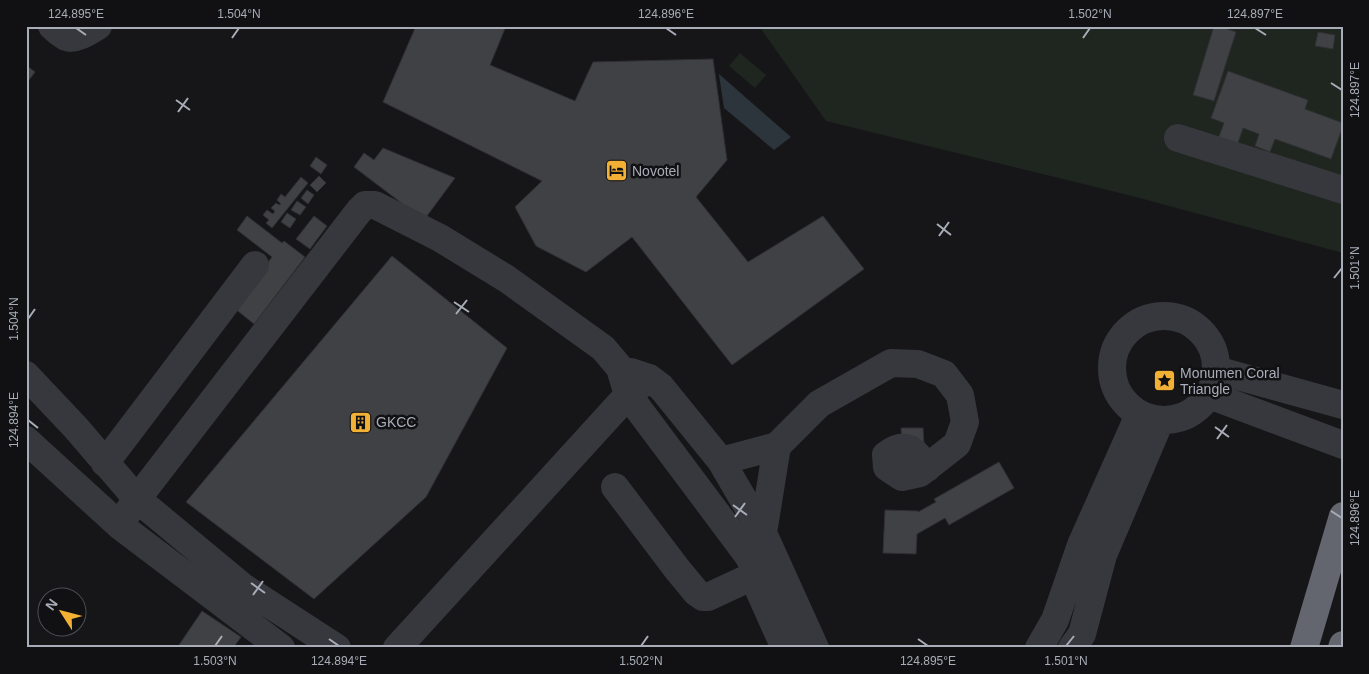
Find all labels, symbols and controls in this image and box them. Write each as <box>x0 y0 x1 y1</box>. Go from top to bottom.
text: 124.895°E <box>48 7 104 21</box>
text: 1.504°N <box>217 7 261 21</box>
text: 124.896°E <box>638 7 694 21</box>
text: 1.502°N <box>1068 7 1112 21</box>
text: 124.897°E <box>1227 7 1283 21</box>
text: 124.897°E <box>1348 62 1362 118</box>
hotel icon: Novotel <box>604 159 628 183</box>
place label: Novotel <box>632 163 679 179</box>
text: 1.501°N <box>1348 246 1362 290</box>
text: 1.504°N <box>7 297 21 341</box>
place label: Monumen Coral Triangle <box>1180 365 1280 397</box>
place icon: Monumen Coral Triangle <box>1152 369 1176 393</box>
text: 124.894°E <box>7 392 21 448</box>
building icon: GKCC <box>348 410 372 434</box>
place label: GKCC <box>376 414 416 430</box>
text: 124.896°E <box>1348 490 1362 546</box>
north arrow <box>38 586 88 636</box>
text: N <box>42 596 61 613</box>
text: 1.503°N <box>193 654 237 668</box>
text: 124.894°E <box>311 654 367 668</box>
text: 1.502°N <box>619 654 663 668</box>
text: 124.895°E <box>900 654 956 668</box>
text: 1.501°N <box>1044 654 1088 668</box>

